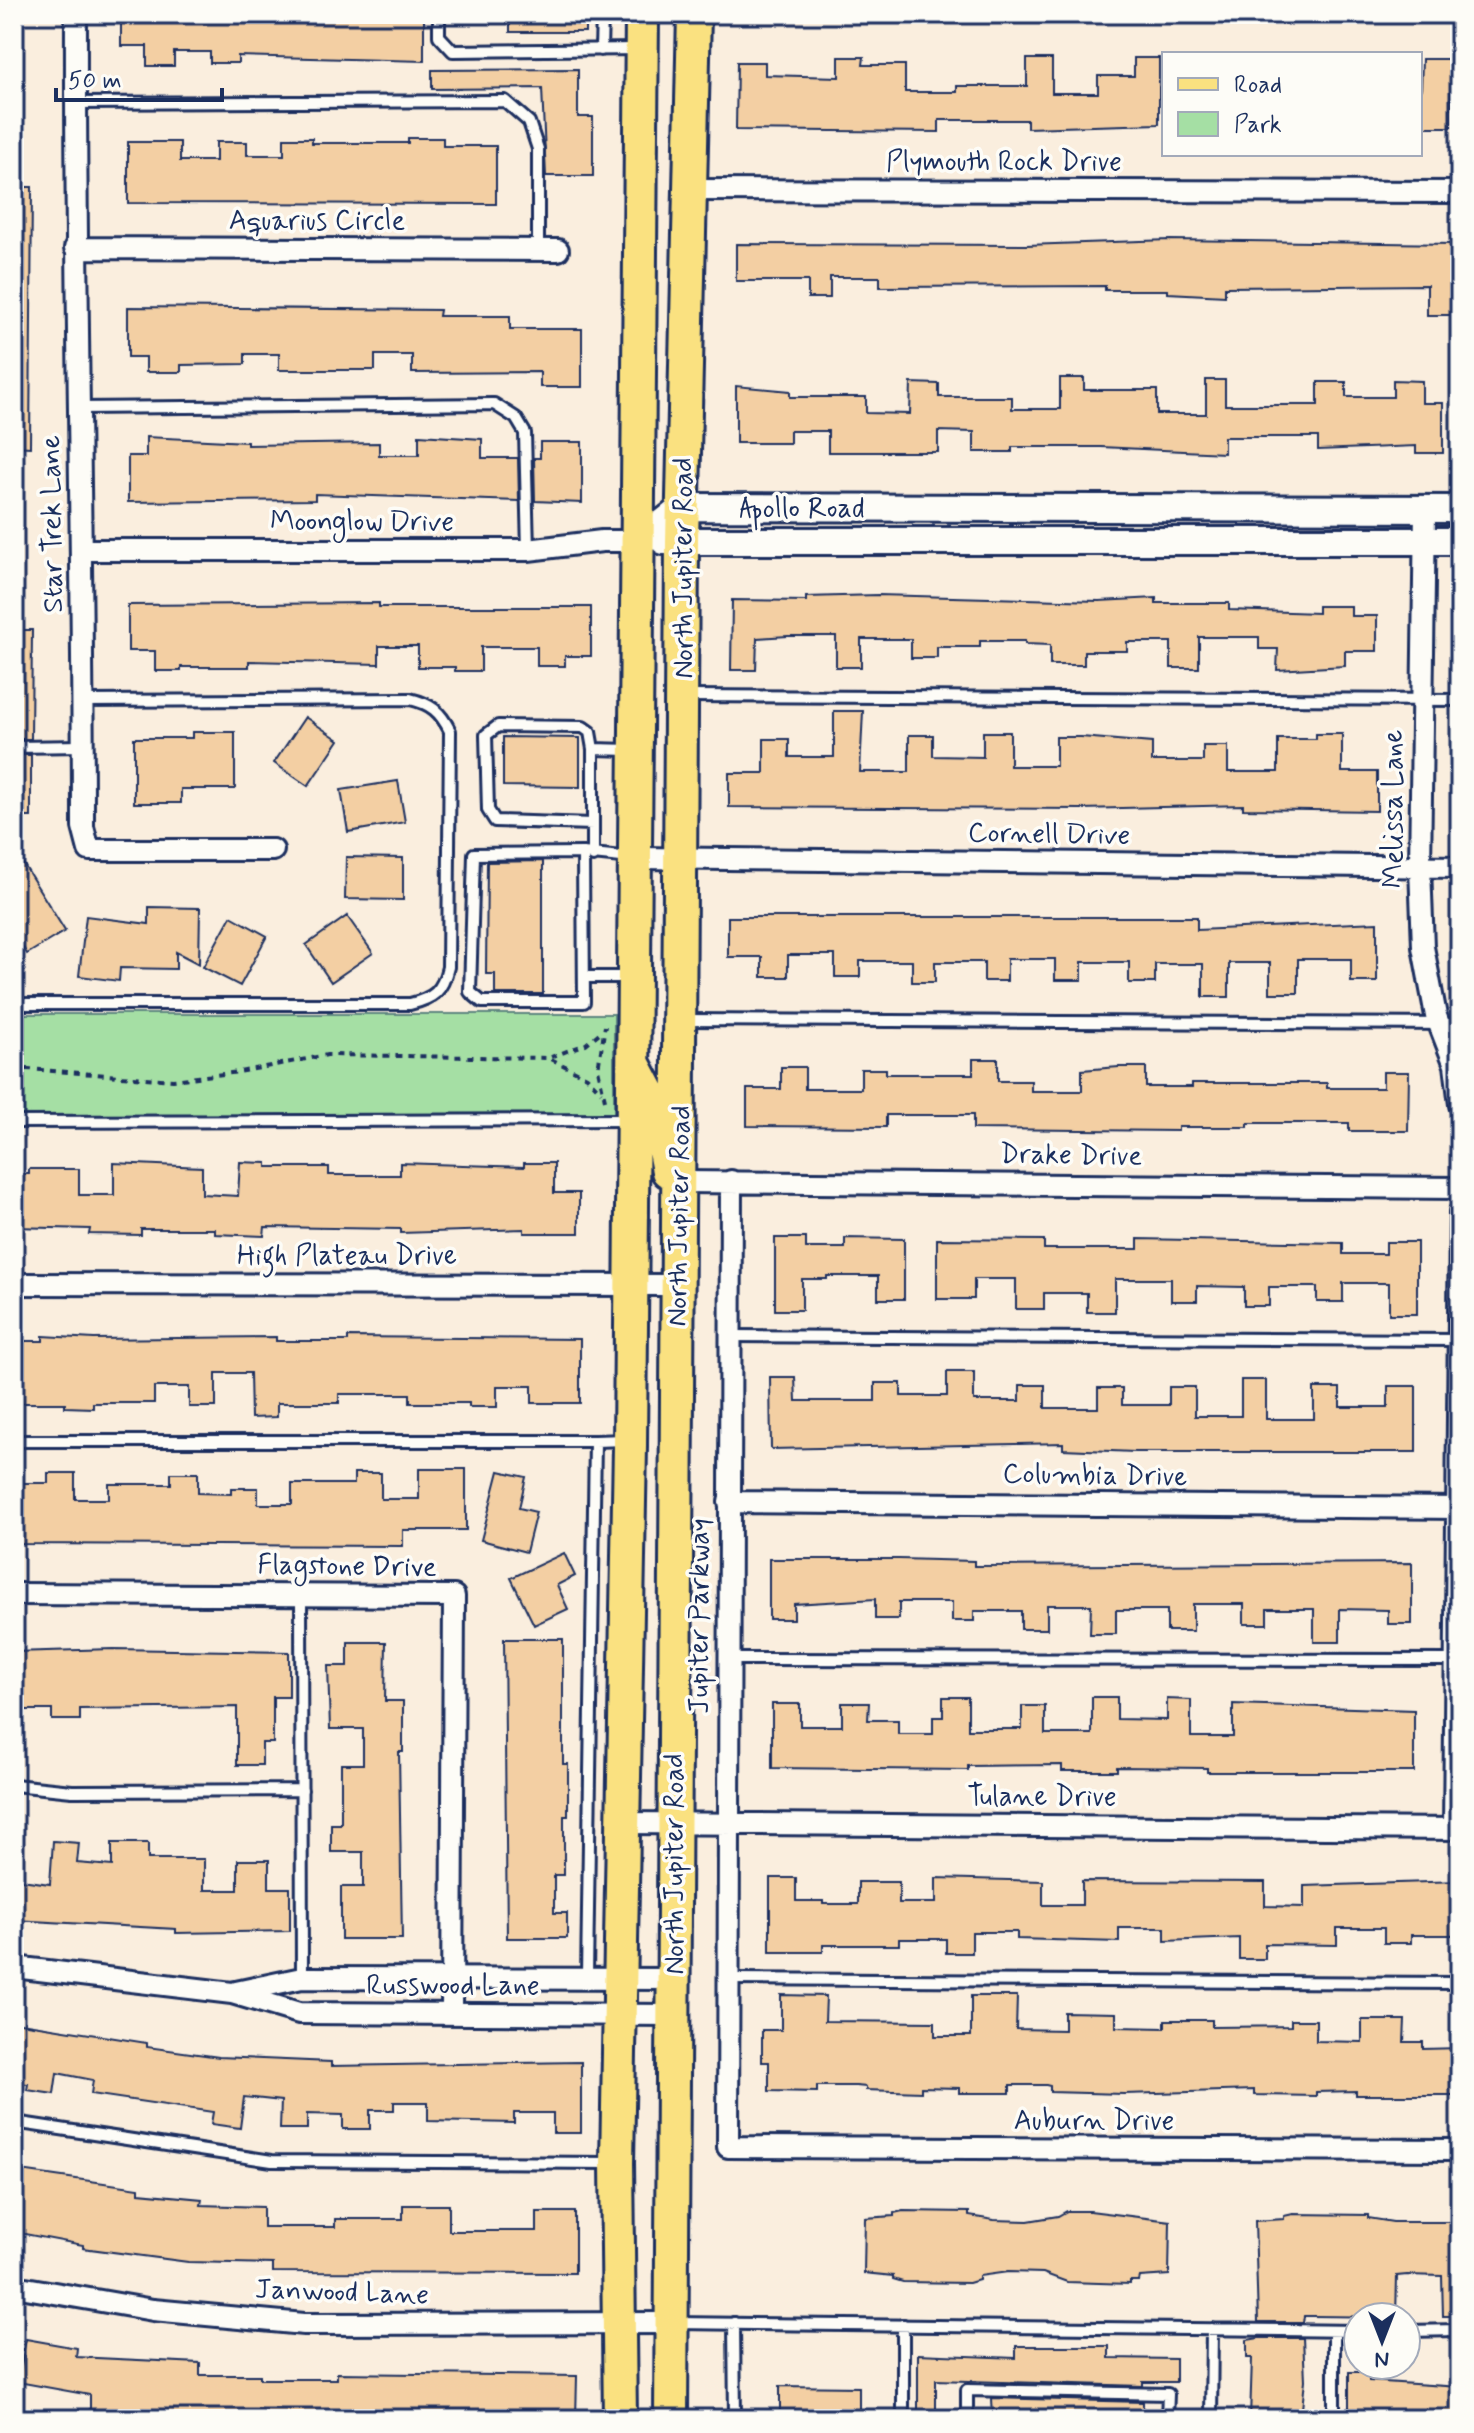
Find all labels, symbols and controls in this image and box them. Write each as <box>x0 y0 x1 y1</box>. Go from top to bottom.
scale bar <box>56 52 222 102</box>
legend <box>1162 52 1422 156</box>
text: 50 m <box>68 66 122 97</box>
text: Road <box>1234 70 1282 101</box>
text: Park <box>1234 110 1282 141</box>
street label: Plymouth Rock Drive <box>886 144 1122 181</box>
street label: Aquarius Circle <box>229 203 405 240</box>
street label: Star Trek Lane <box>33 435 73 613</box>
street label: North Jupiter Road <box>666 457 703 679</box>
street label: Apollo Road <box>739 491 865 531</box>
street label: Moonglow Drive <box>270 504 454 543</box>
street label: Melissa Lane <box>1376 729 1413 889</box>
street label: Cornell Drive <box>967 815 1131 855</box>
street label: North Jupiter Road <box>660 1105 700 1327</box>
street label: Drake Drive <box>1000 1136 1142 1176</box>
street label: High Plateau Drive <box>237 1238 457 1278</box>
street label: Columbia Drive <box>1002 1456 1188 1496</box>
street label: Jupiter Parkway <box>682 1518 719 1714</box>
street label: Flagstone Drive <box>257 1547 437 1589</box>
street label: North Jupiter Road <box>657 1753 694 1975</box>
street label: Tulane Drive <box>967 1779 1117 1816</box>
street label: Russwood Lane <box>366 1968 540 2005</box>
street label: Auburn Drive <box>1014 2103 1174 2140</box>
street label: Janwood Lane <box>254 2271 430 2315</box>
north arrow <box>1342 2301 1422 2381</box>
text: N <box>1375 2345 1389 2373</box>

